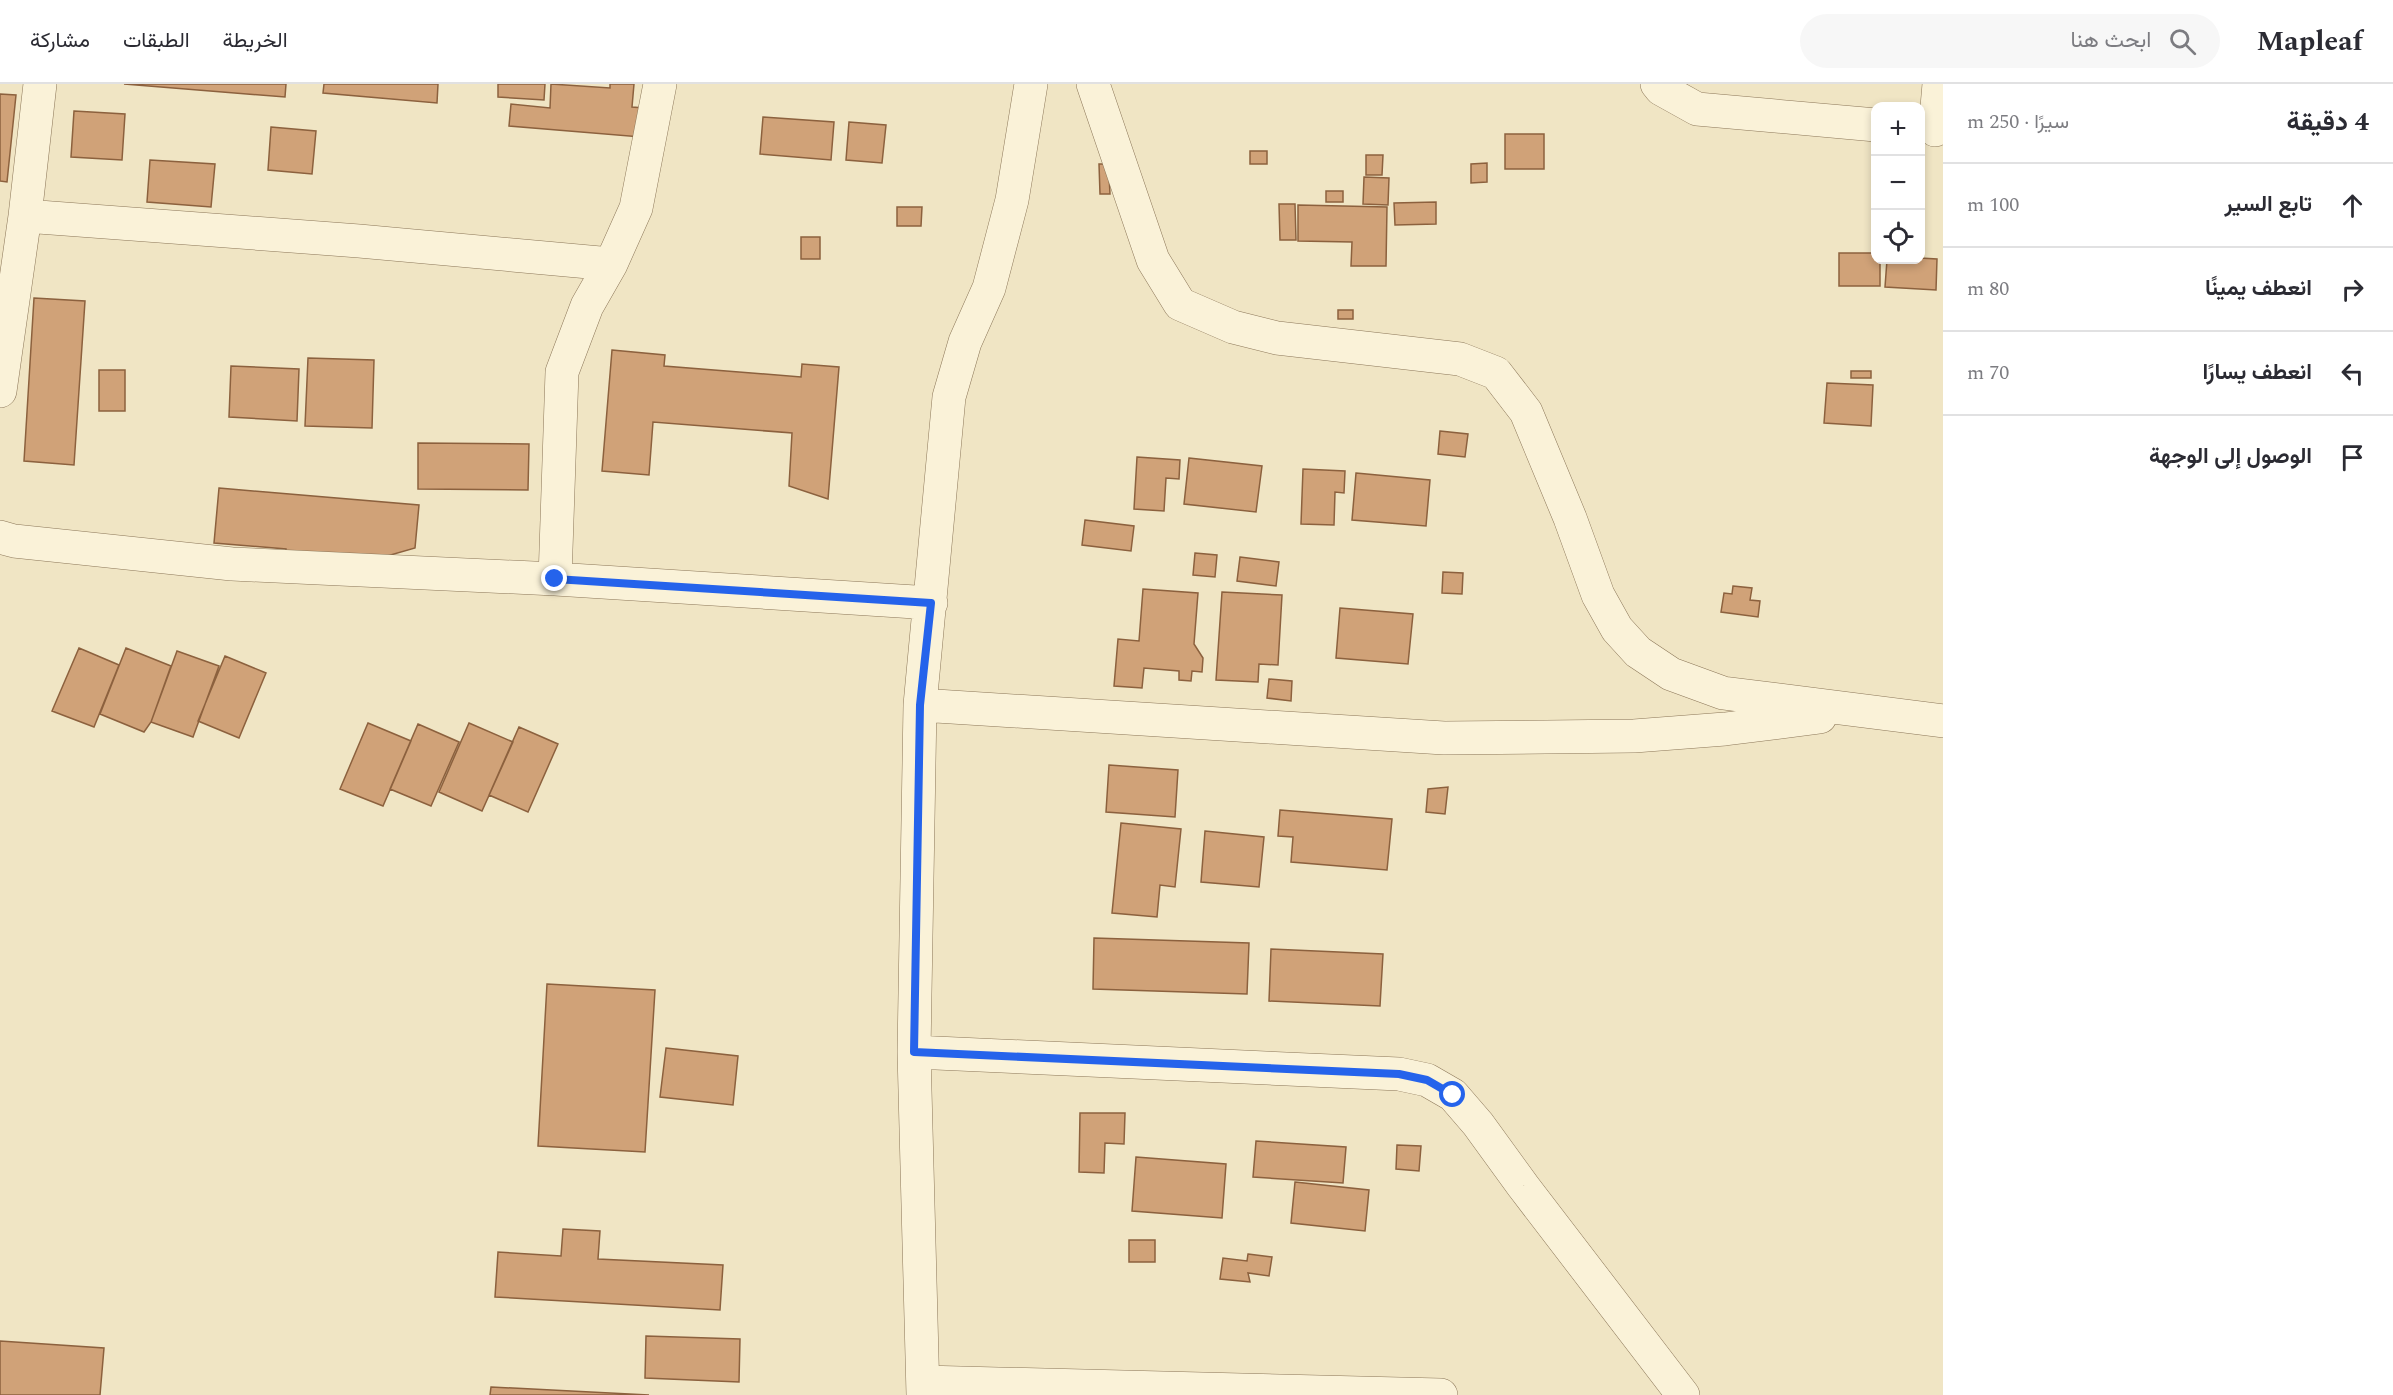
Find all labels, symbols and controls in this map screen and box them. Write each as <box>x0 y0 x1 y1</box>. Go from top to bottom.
search box <box>1800 14 2220 68</box>
text: Mapleaf <box>2256 20 2363 63</box>
text: ابحث هنا <box>2070 24 2151 57</box>
text: مشاركة <box>30 25 90 57</box>
text: الطبقات <box>123 25 190 57</box>
text: الخريطة <box>223 25 288 57</box>
icon: search <box>2166 25 2199 58</box>
map controls <box>1871 102 1925 264</box>
button: + <box>1871 102 1925 156</box>
text: 4 دقيقة <box>2287 102 2369 142</box>
text: سيرًا · 250 m <box>1967 107 2069 137</box>
button: − <box>1871 156 1925 210</box>
text: تابع السير <box>2224 188 2312 221</box>
icon: ahead <box>2336 189 2369 222</box>
text: 100 m <box>1967 190 2019 220</box>
button: locate <box>1871 210 1925 264</box>
text: انعطف يمينًا <box>2205 272 2312 305</box>
icon: right <box>2336 273 2369 306</box>
text: 80 m <box>1967 274 2009 304</box>
text: انعطف يسارًا <box>2202 356 2312 389</box>
icon: left <box>2336 357 2369 390</box>
text: 70 m <box>1967 358 2009 388</box>
text: الوصول إلى الوجهة <box>2149 440 2312 473</box>
icon: arrive <box>2336 441 2369 474</box>
route end <box>541 565 567 591</box>
route start <box>1439 1081 1465 1107</box>

